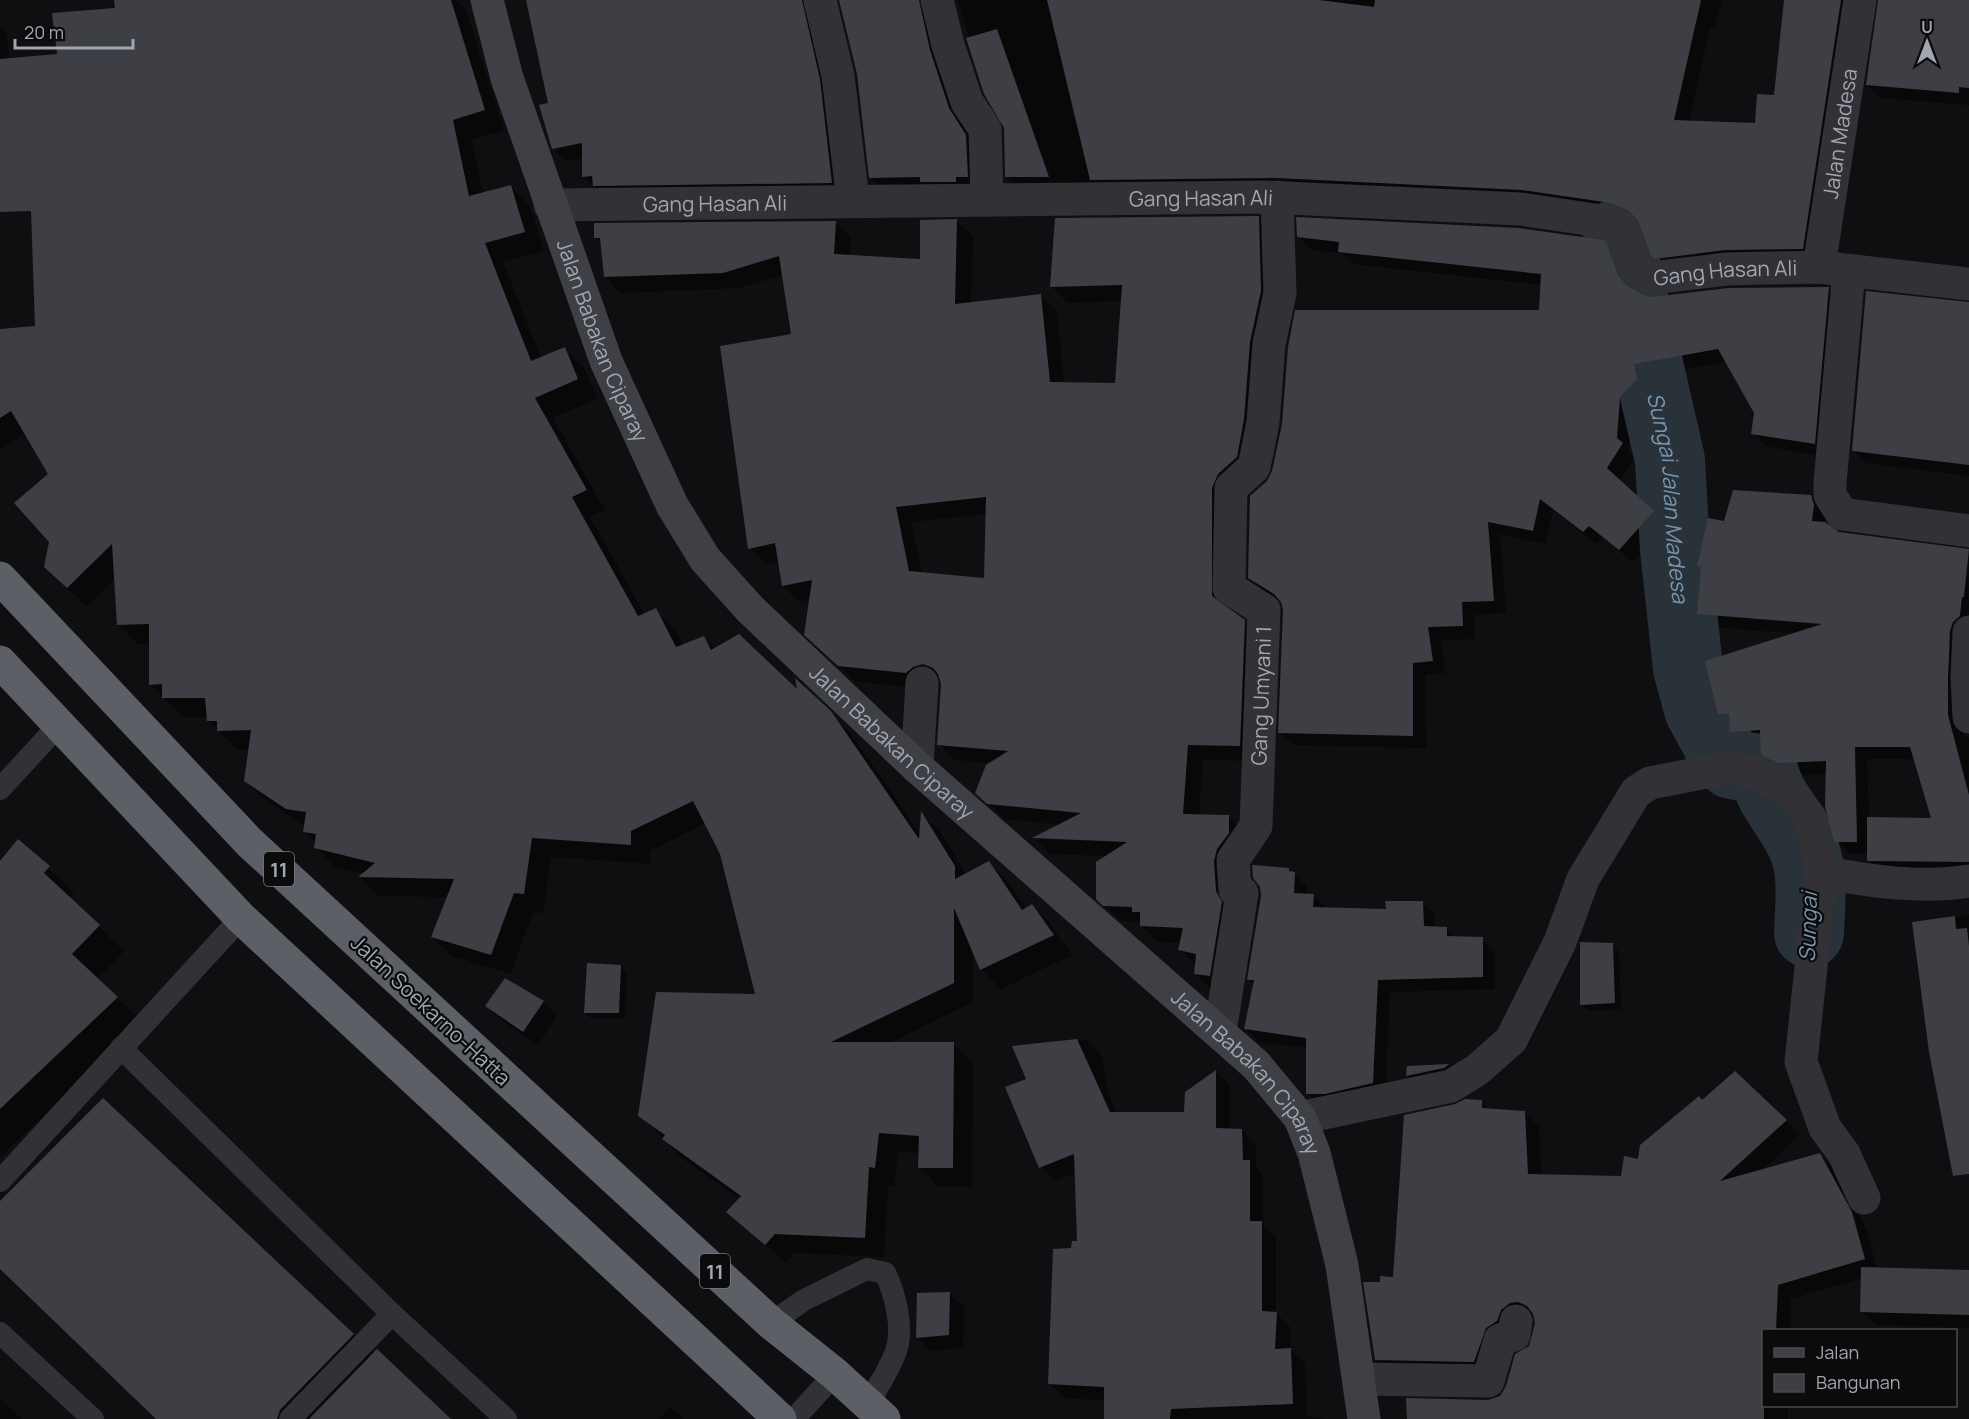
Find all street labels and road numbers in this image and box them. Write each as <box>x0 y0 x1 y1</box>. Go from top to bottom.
street label: Jalan Madesa <box>1816 66 1863 201</box>
street label: Gang Hasan Ali <box>1129 183 1274 213</box>
street label: Gang Hasan Ali <box>643 188 787 218</box>
street label: Jalan Babakan Ciparay <box>551 236 655 446</box>
street label: Gang Hasan Ali <box>1652 253 1798 292</box>
street label: Gang Umyani 1 <box>1244 625 1277 766</box>
street label: Jalan Babakan Ciparay <box>804 659 981 825</box>
road number: 11 <box>264 852 294 886</box>
street label: Jalan Soekarno-Hatta <box>345 929 517 1091</box>
street label: Jalan Babakan Ciparay <box>1165 983 1327 1159</box>
road number: 11 <box>700 1254 730 1288</box>

